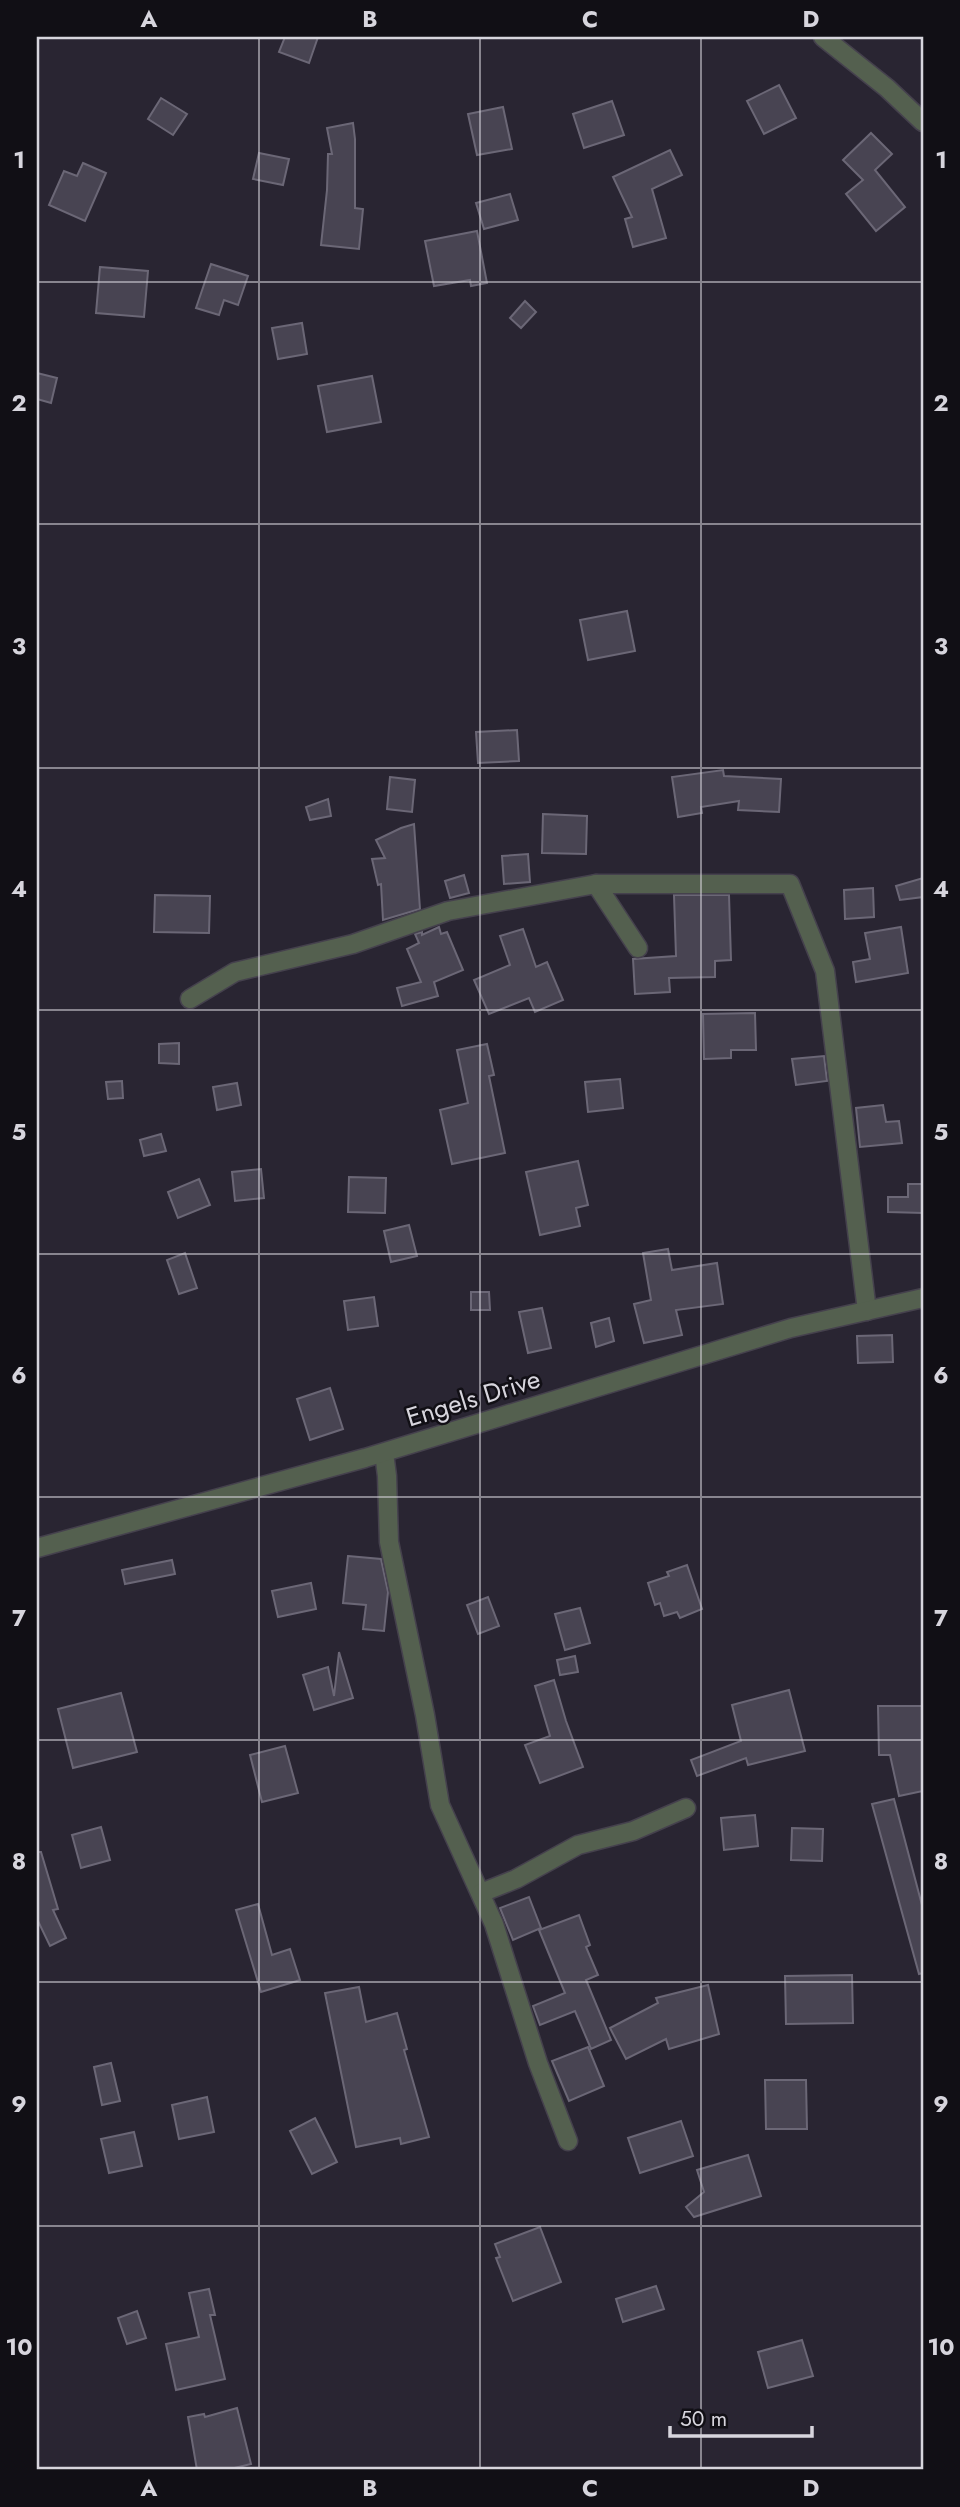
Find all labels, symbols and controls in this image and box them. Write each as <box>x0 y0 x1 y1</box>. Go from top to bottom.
text: A <box>140 2 158 36</box>
text: B <box>362 2 378 36</box>
text: C <box>582 2 598 36</box>
text: D <box>803 2 820 36</box>
text: 1 <box>13 143 25 177</box>
text: 1 <box>935 143 947 177</box>
text: 2 <box>11 386 27 420</box>
text: 2 <box>933 386 949 420</box>
text: 3 <box>12 629 26 663</box>
text: 3 <box>934 629 948 663</box>
text: 4 <box>11 872 27 906</box>
text: 4 <box>933 872 949 906</box>
text: 5 <box>12 1115 26 1149</box>
text: 5 <box>934 1115 948 1149</box>
text: 6 <box>11 1358 27 1392</box>
text: 6 <box>933 1358 949 1392</box>
street label: Engels Drive <box>401 1360 545 1436</box>
text: 7 <box>12 1601 26 1635</box>
text: 7 <box>934 1601 948 1635</box>
text: 8 <box>12 1844 26 1878</box>
text: 8 <box>934 1844 948 1878</box>
text: 9 <box>11 2087 27 2121</box>
text: 9 <box>933 2087 949 2121</box>
text: 10 <box>6 2330 32 2364</box>
text: 10 <box>928 2330 954 2364</box>
scale bar <box>670 2395 811 2439</box>
text: 50 m <box>680 2404 727 2434</box>
text: A <box>140 2471 158 2505</box>
text: B <box>362 2471 378 2505</box>
text: C <box>582 2471 598 2505</box>
text: D <box>803 2471 820 2505</box>

